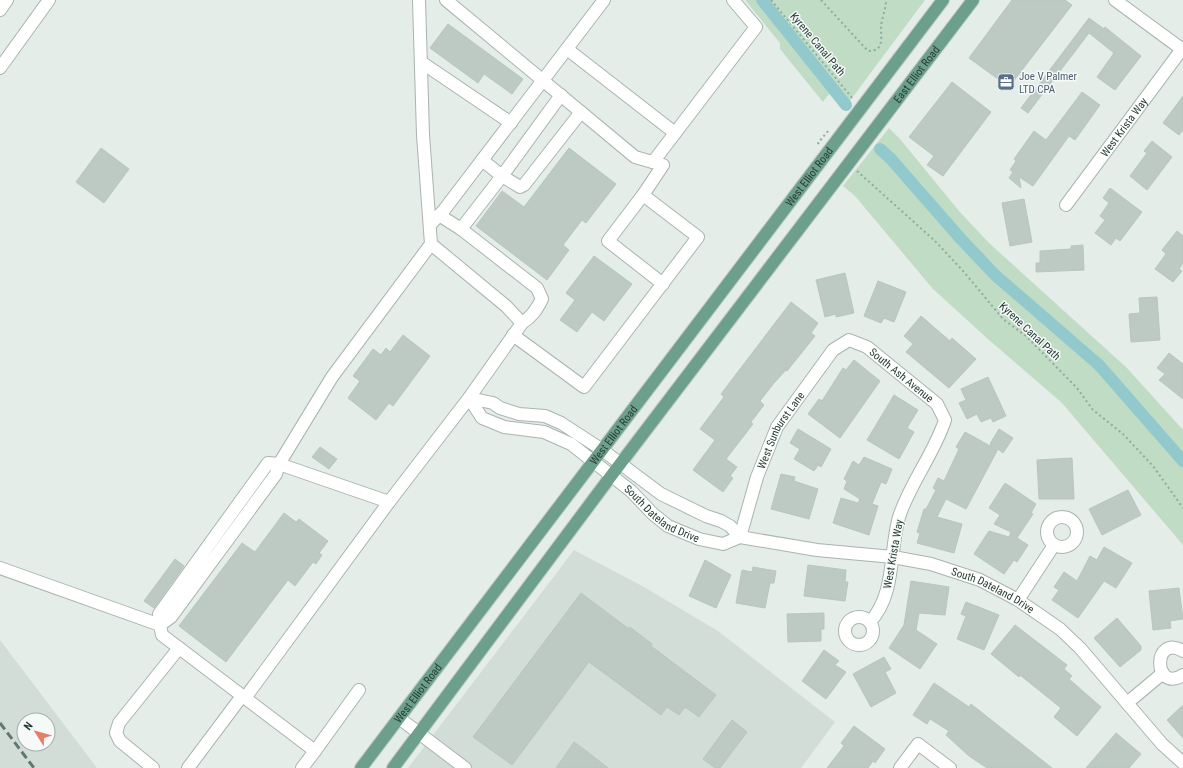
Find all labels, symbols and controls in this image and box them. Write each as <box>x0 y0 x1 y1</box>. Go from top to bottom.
street label: Kyrene Canal Path <box>787 10 848 79</box>
street label: East Elliot Road <box>891 44 943 106</box>
place label: Joe V Palmer LTD CPA <box>1019 70 1077 96</box>
office icon: Joe V Palmer LTD CPA <box>996 72 1016 92</box>
street label: West Krista Way <box>1098 95 1151 160</box>
street label: West Elliot Road <box>783 145 836 209</box>
street label: Kyrene Canal Path <box>996 300 1063 363</box>
street label: South Ash Avenue <box>867 346 936 405</box>
street label: West Sunburst Lane <box>755 389 807 471</box>
street label: West Elliot Road <box>587 403 640 467</box>
street label: South Dateland Drive <box>622 482 701 545</box>
street label: West Krista Way <box>881 518 906 590</box>
street label: South Dateland Drive <box>950 565 1036 616</box>
street label: West Elliot Road <box>392 661 445 725</box>
north arrow <box>16 712 56 752</box>
text: N <box>21 719 36 733</box>

